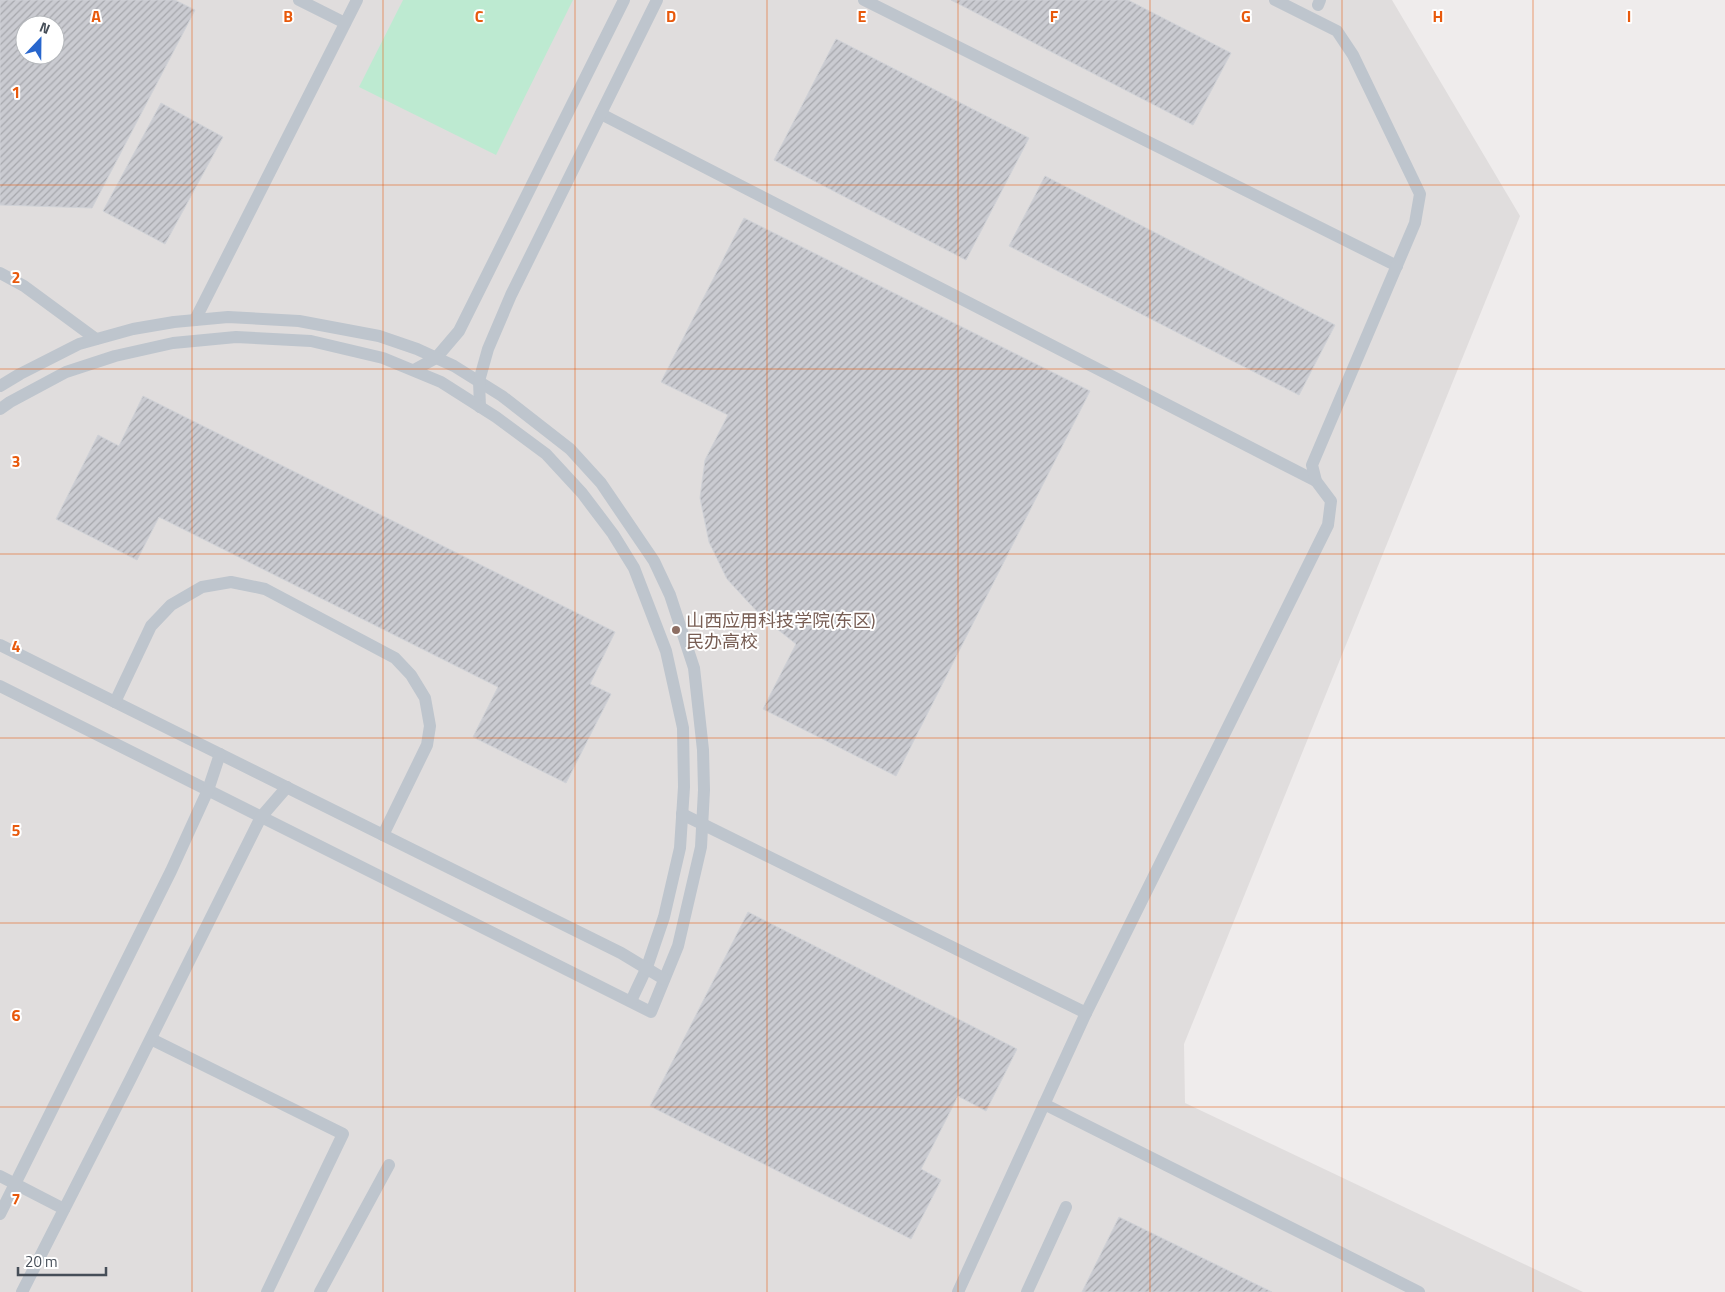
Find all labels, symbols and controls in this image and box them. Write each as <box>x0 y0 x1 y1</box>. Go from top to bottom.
text: A <box>91 4 101 28</box>
text: B <box>283 4 293 28</box>
text: C <box>475 4 484 28</box>
text: D <box>666 4 676 28</box>
text: E <box>858 4 867 28</box>
text: F <box>1050 4 1059 28</box>
text: G <box>1241 4 1251 28</box>
text: H <box>1433 4 1443 28</box>
text: I <box>1627 4 1631 28</box>
north arrow <box>15 15 65 65</box>
text: N <box>37 16 53 39</box>
text: 1 <box>12 80 20 104</box>
text: 2 <box>12 265 20 289</box>
text: 3 <box>12 449 20 473</box>
place label: 山西应用科技学院(东区) 民办高校 <box>686 607 876 655</box>
marker: 山西应用科技学院(东区) 民办高校 <box>670 624 682 636</box>
text: 4 <box>12 634 21 658</box>
text: 5 <box>12 818 21 842</box>
text: 6 <box>12 1003 21 1027</box>
text: 7 <box>12 1187 20 1211</box>
scale bar <box>18 1244 105 1276</box>
text: 20 m <box>25 1250 58 1273</box>

